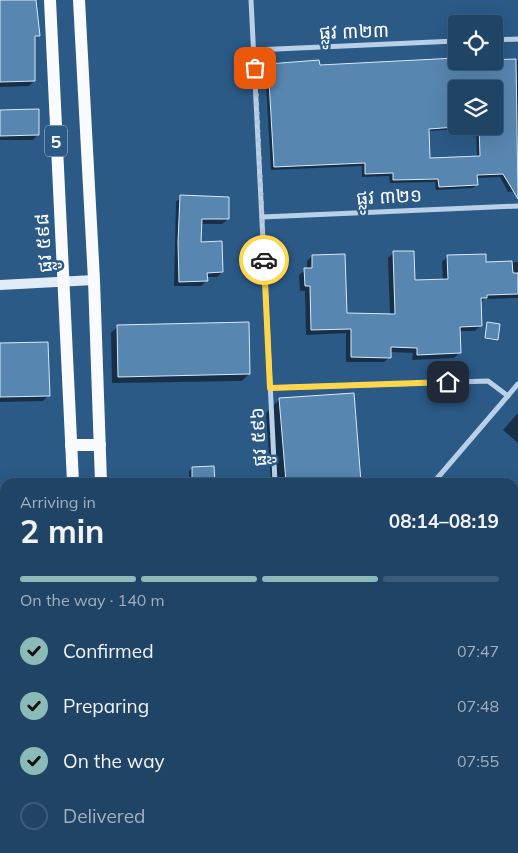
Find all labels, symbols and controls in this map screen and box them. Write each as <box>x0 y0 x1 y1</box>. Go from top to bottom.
map controls <box>448 15 503 135</box>
button: locate <box>448 15 503 70</box>
street label: ផ្លូវ ៣២៣ <box>318 18 390 50</box>
pin <box>234 47 276 89</box>
icon: bag <box>241 54 269 82</box>
button: layers <box>448 80 503 135</box>
road number: 5 <box>45 125 67 156</box>
street label: ផ្លូវ ៣២១ <box>355 182 423 215</box>
street label: ផ្លូវ ៥៩៨ <box>29 212 63 273</box>
courier <box>239 235 289 285</box>
icon: car <box>250 246 278 274</box>
pin <box>427 361 469 403</box>
icon: home <box>434 368 462 396</box>
street label: ផ្លូវ ៥៩៦ <box>244 406 277 467</box>
text: Arriving in <box>20 492 96 512</box>
text: 08:14–08:19 <box>389 509 499 533</box>
text: 2 min <box>20 511 104 551</box>
text: On the way · 140 m <box>20 590 165 610</box>
icon: check <box>20 637 48 665</box>
text: Confirmed <box>63 639 154 663</box>
text: 07:47 <box>457 641 499 661</box>
icon: check <box>20 692 48 720</box>
text: Preparing <box>63 694 149 718</box>
text: 07:48 <box>457 696 499 716</box>
icon: check <box>20 747 48 775</box>
text: On the way <box>63 749 165 773</box>
text: 07:55 <box>457 751 499 771</box>
text: Delivered <box>63 804 145 828</box>

